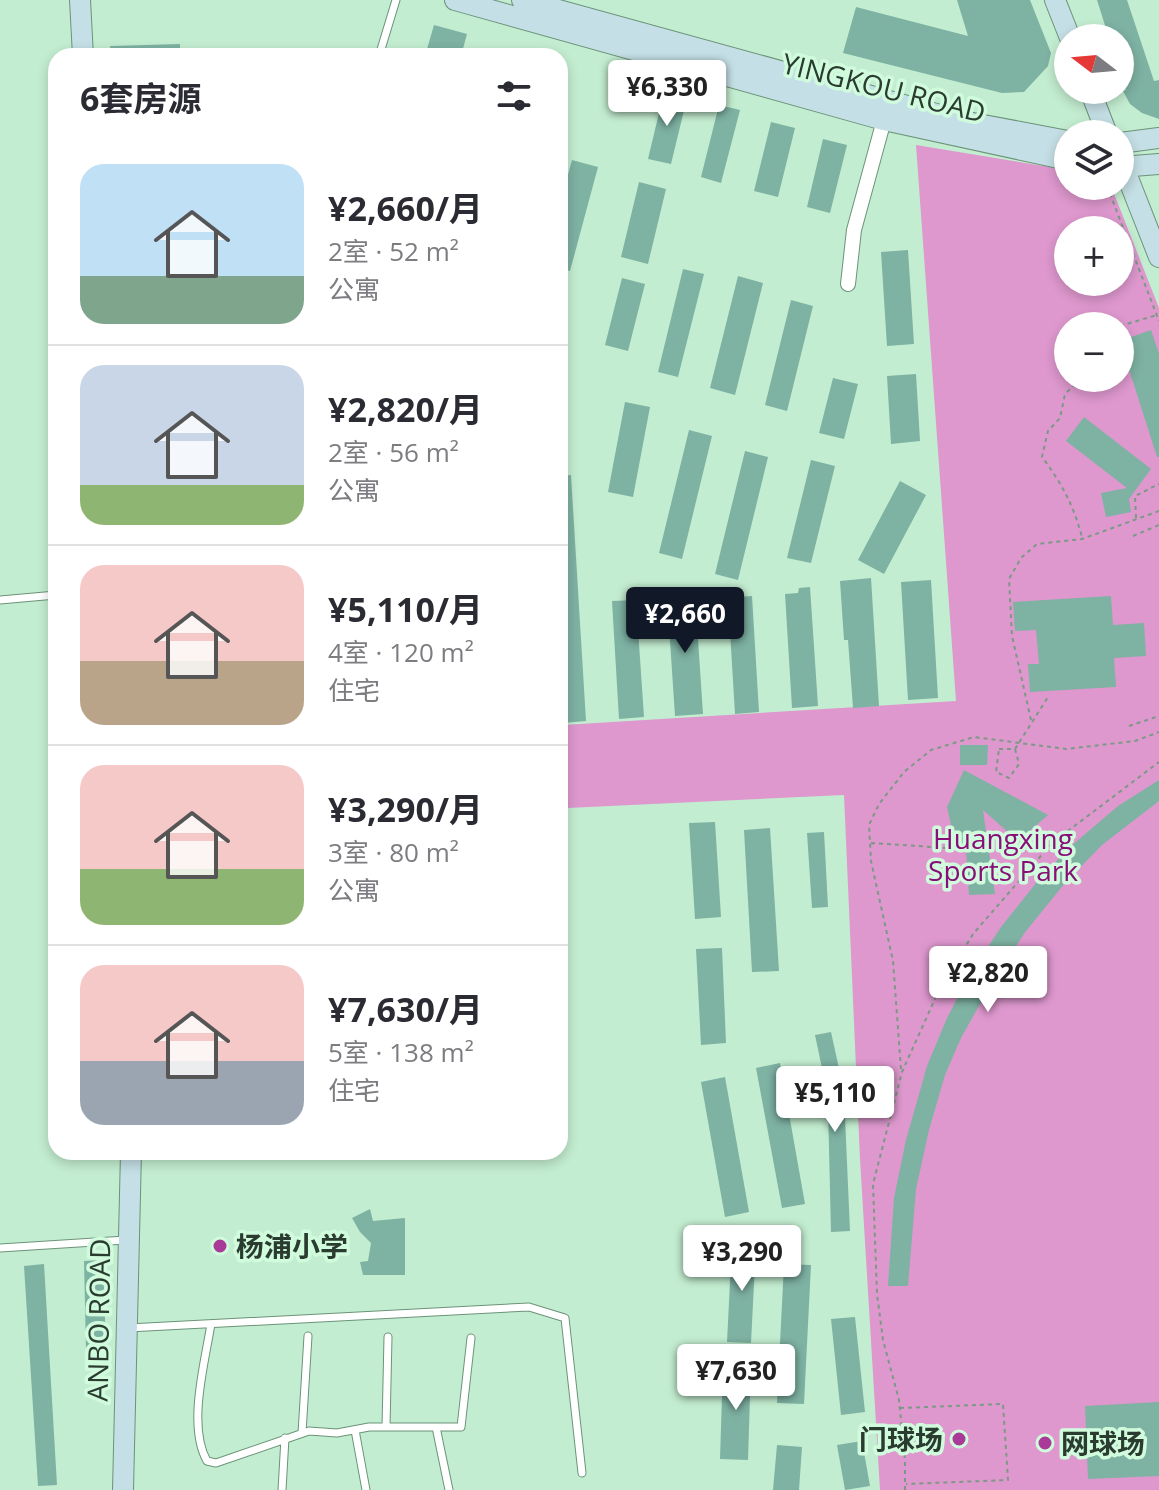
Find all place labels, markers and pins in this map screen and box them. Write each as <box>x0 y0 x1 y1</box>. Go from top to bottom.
pin: ¥6,330 <box>602 60 732 128</box>
pin: ¥2,660 <box>620 587 750 655</box>
pin: ¥2,820 <box>923 946 1053 1014</box>
pin: ¥5,110 <box>770 1066 900 1134</box>
pin: ¥3,290 <box>677 1225 807 1293</box>
place label: 杨浦小学 <box>236 1227 348 1265</box>
marker: 杨浦小学 <box>211 1237 229 1255</box>
pin: ¥7,630 <box>671 1344 801 1412</box>
place label: 门球场 <box>859 1420 943 1458</box>
place label: 网球场 <box>1061 1424 1145 1462</box>
marker: 门球场 <box>950 1430 968 1448</box>
marker: 网球场 <box>1036 1434 1054 1452</box>

